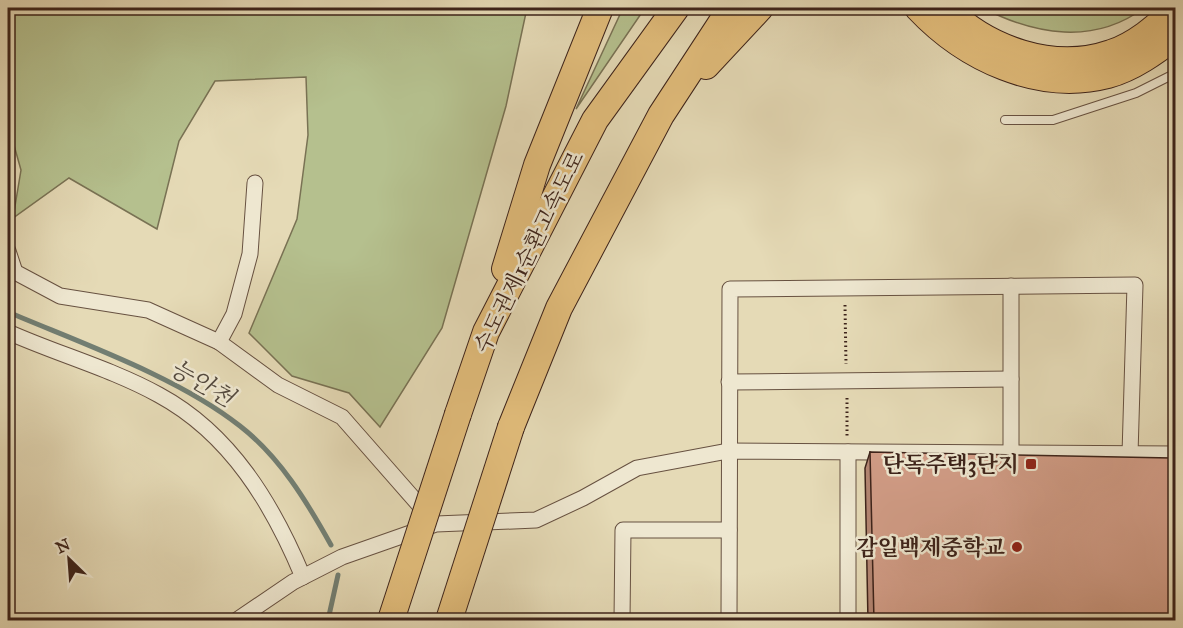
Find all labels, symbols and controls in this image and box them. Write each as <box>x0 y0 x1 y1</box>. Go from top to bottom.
street label: 수도권제1순환고속도로 <box>468 147 590 357</box>
water label: 능안천 <box>164 353 241 414</box>
place label: 단독주택3단지 <box>883 451 1019 478</box>
marker: 단독주택3단지 <box>1024 457 1038 471</box>
north arrow <box>39 529 99 589</box>
text: N <box>53 534 73 557</box>
place label: 감일백제중학교 <box>856 534 1005 561</box>
marker: 감일백제중학교 <box>1010 540 1024 554</box>

